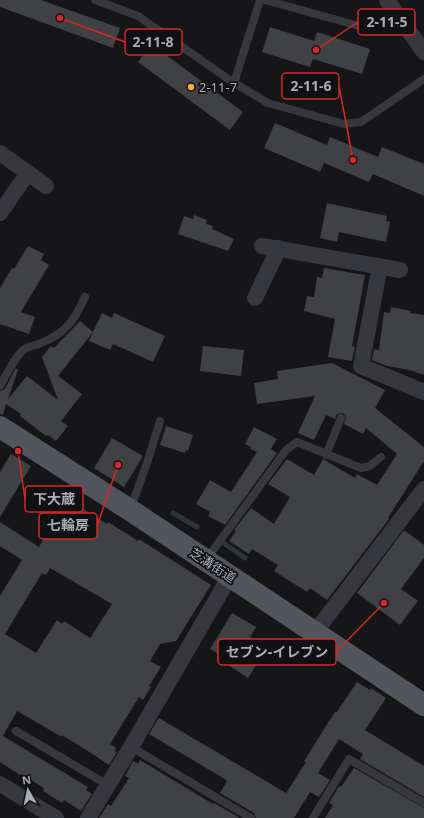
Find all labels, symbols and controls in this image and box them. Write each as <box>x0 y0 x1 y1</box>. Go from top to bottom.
callout: 2-11-5 <box>358 9 415 35</box>
text: 2-11-5 <box>367 12 408 31</box>
callout: 2-11-8 <box>125 29 182 55</box>
text: 2-11-8 <box>133 32 174 51</box>
callout: 2-11-6 <box>282 73 339 99</box>
text: 2-11-6 <box>291 76 332 95</box>
place label: 2-11-7 <box>199 78 237 96</box>
marker: 2-11-7 <box>186 82 196 92</box>
callout: 下大蔵 <box>25 486 83 512</box>
text: 下大蔵 <box>33 489 75 508</box>
callout: 七輪房 <box>39 513 97 539</box>
text: 七輪房 <box>47 515 89 534</box>
street label: 芝溝街道 <box>186 543 240 587</box>
callout: セブン-イレブン <box>218 639 336 665</box>
text: セブン-イレブン <box>226 642 328 661</box>
north arrow <box>8 770 48 810</box>
text: N <box>21 772 32 788</box>

